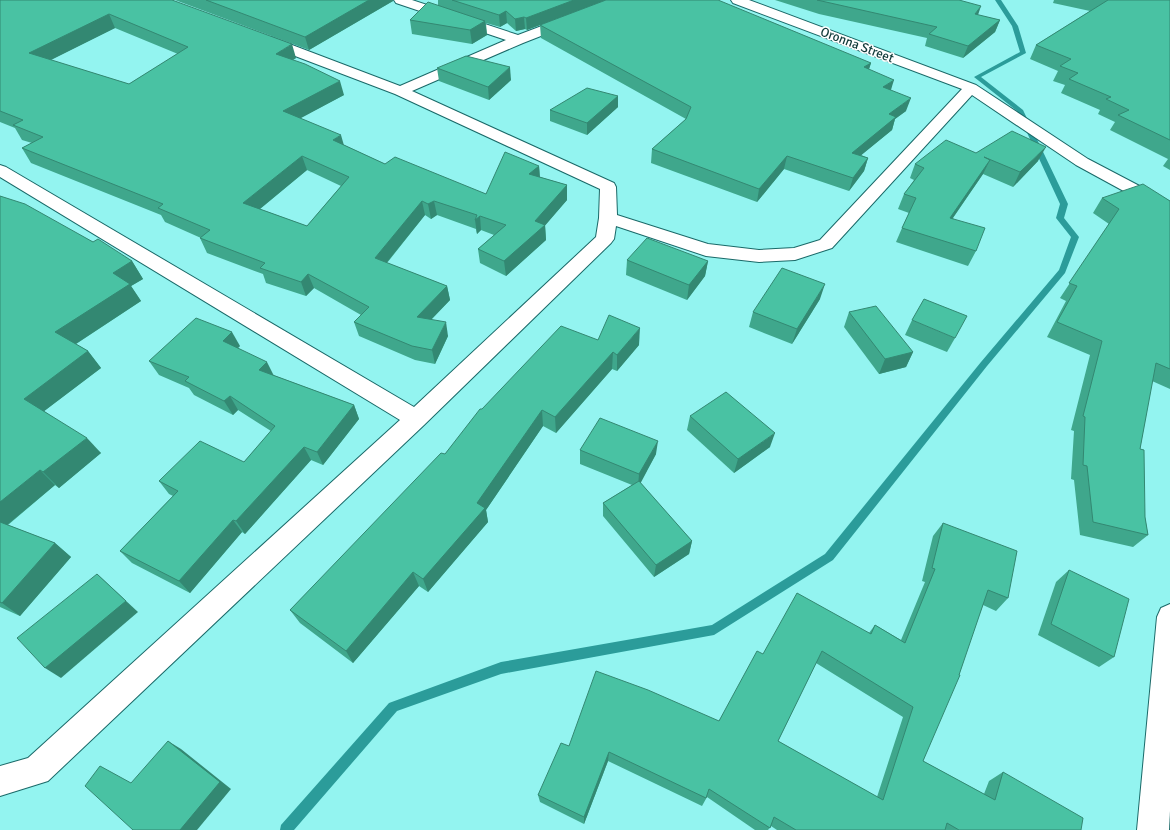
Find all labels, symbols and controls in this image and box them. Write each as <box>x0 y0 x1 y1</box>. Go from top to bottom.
street label: Oronna Street <box>818 24 896 66</box>

